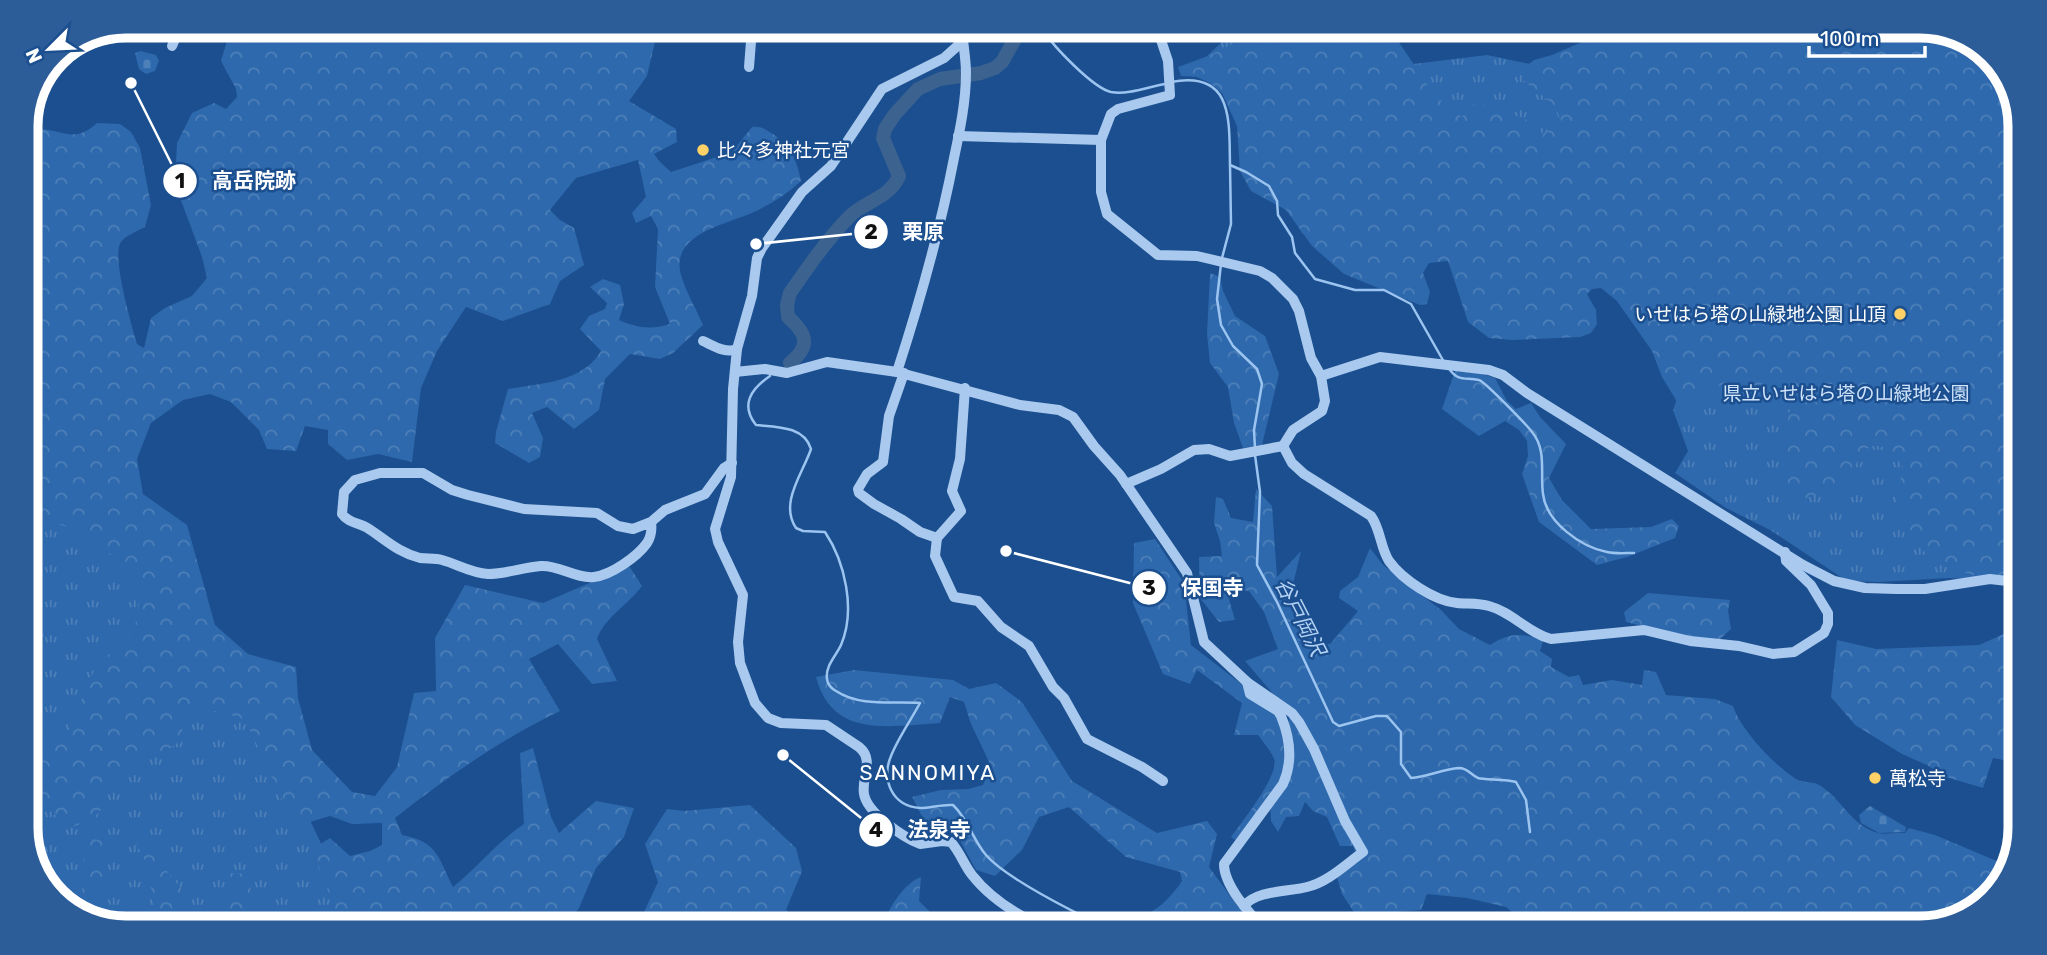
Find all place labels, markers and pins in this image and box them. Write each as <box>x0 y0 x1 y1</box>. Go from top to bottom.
place label: 比々多神社元宮 <box>717 139 850 162</box>
marker: 比々多神社元宮 <box>695 142 711 158</box>
callout: 高岳院跡 <box>163 160 310 202</box>
callout: 栗原 <box>853 211 958 253</box>
place label: いせはら塔の山緑地公園 山頂 <box>1634 303 1886 326</box>
marker: いせはら塔の山緑地公園 山頂 <box>1892 306 1908 322</box>
callout: 保国寺 <box>1132 567 1258 609</box>
place label: 萬松寺 <box>1889 767 1946 790</box>
marker: 萬松寺 <box>1867 770 1883 786</box>
callout: 法泉寺 <box>858 809 984 851</box>

